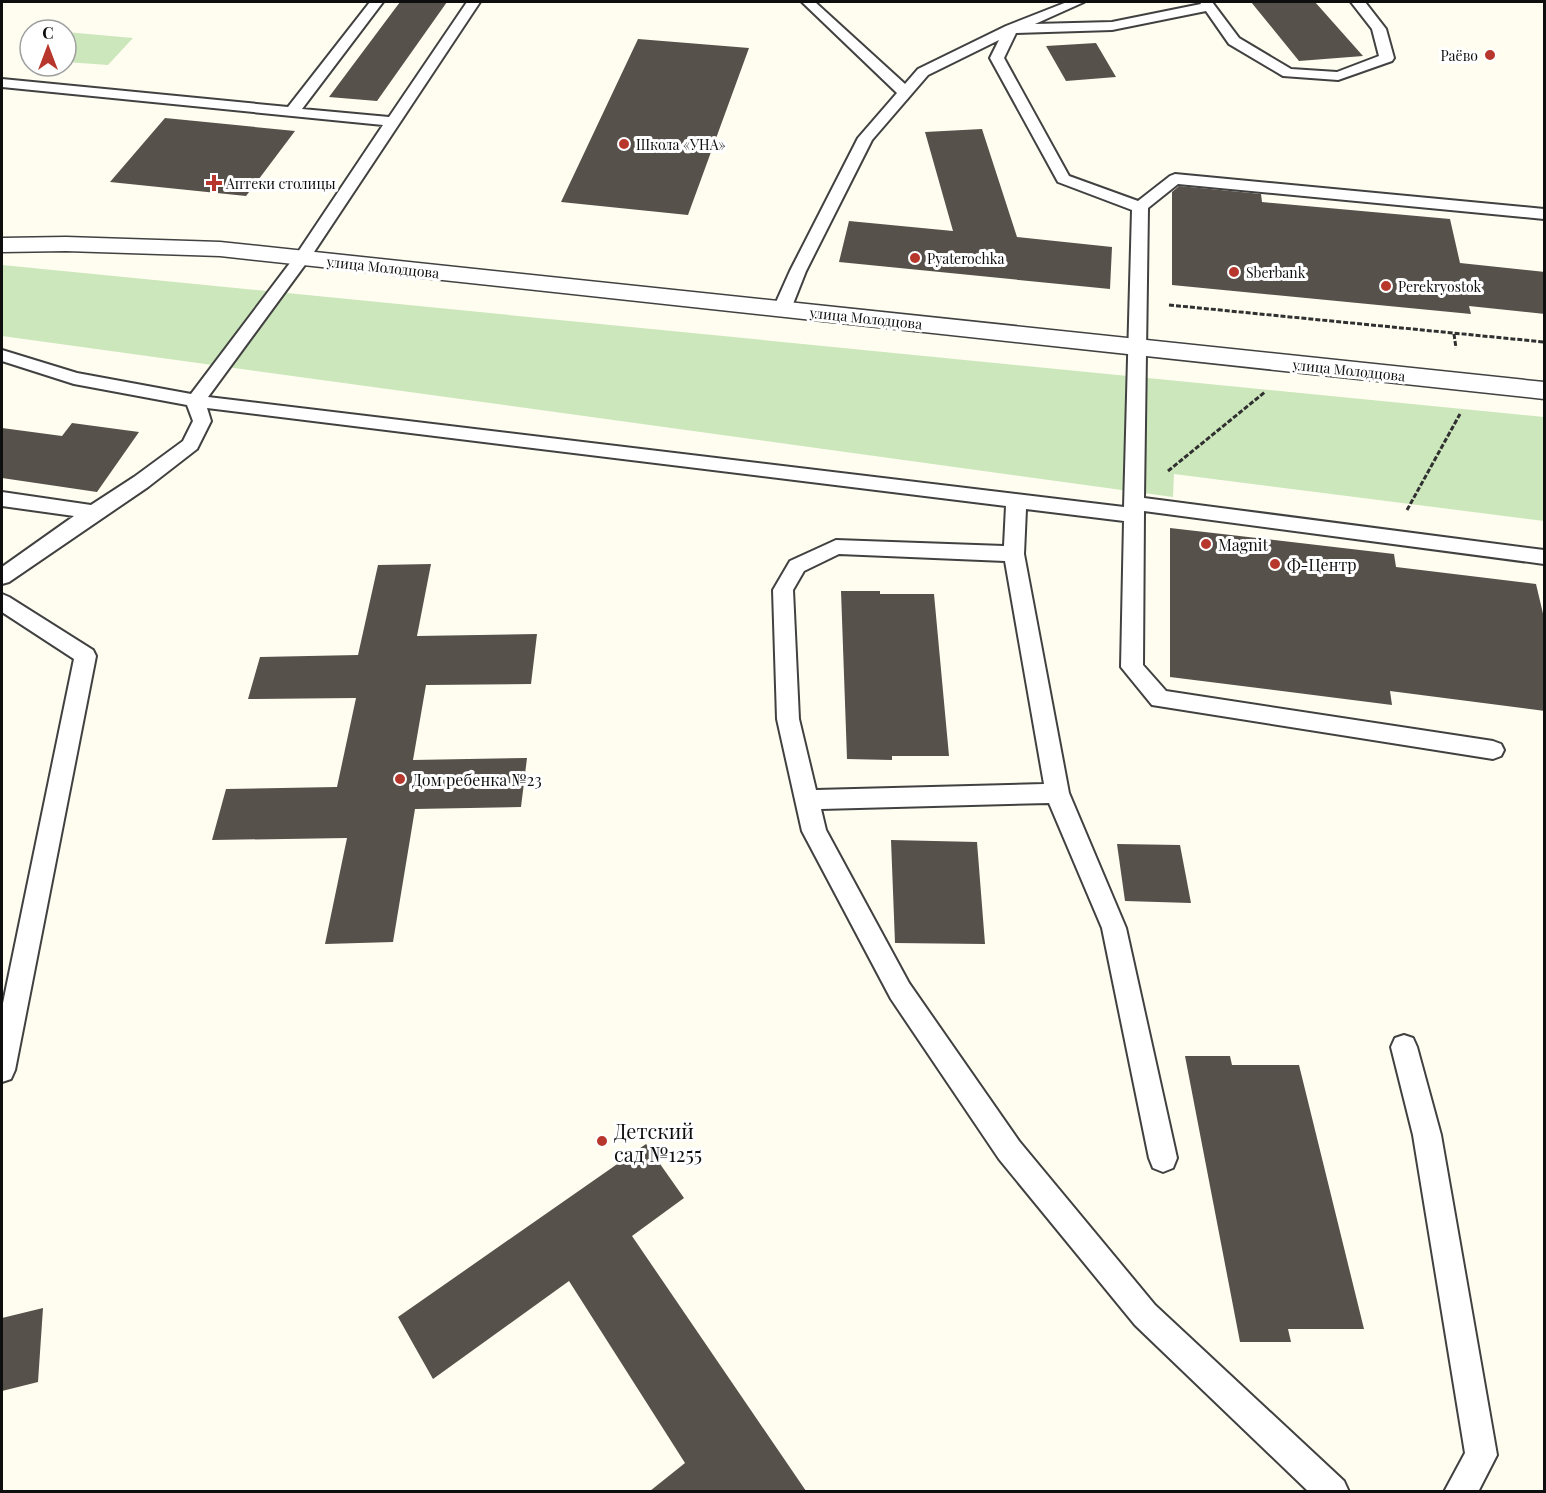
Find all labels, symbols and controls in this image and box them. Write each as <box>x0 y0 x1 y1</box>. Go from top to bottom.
north arrow <box>18 18 78 78</box>
text: С <box>42 22 54 43</box>
place label: Раёво <box>1441 46 1478 65</box>
marker: Раёво <box>1483 48 1497 62</box>
place label: Школа «УНА» <box>636 135 725 154</box>
marker: Школа «УНА» <box>617 137 631 151</box>
place label: Аптеки столицы <box>225 174 336 193</box>
marker: Аптеки столицы <box>207 176 221 190</box>
place label: Pyaterochka <box>927 249 1004 268</box>
marker: Pyaterochka <box>908 251 922 265</box>
street label: улица Молодцова <box>325 252 440 282</box>
place label: Sberbank <box>1246 263 1306 282</box>
marker: Sberbank <box>1227 265 1241 279</box>
place label: Perekryostok <box>1398 277 1481 296</box>
marker: Perekryostok <box>1379 279 1393 293</box>
street label: улица Молодцова <box>808 303 923 333</box>
street label: улица Молодцова <box>1291 355 1406 385</box>
place label: Magnit <box>1218 534 1269 555</box>
marker: Magnit <box>1199 537 1213 551</box>
place label: Ф-Центр <box>1287 554 1357 575</box>
marker: Ф-Центр <box>1268 557 1282 571</box>
place label: Дом ребенка №23 <box>412 769 542 790</box>
marker: Дом ребенка №23 <box>393 772 407 786</box>
place label: Детский сад №1255 <box>614 1117 702 1167</box>
marker: Детский сад №1255 <box>595 1134 609 1148</box>

